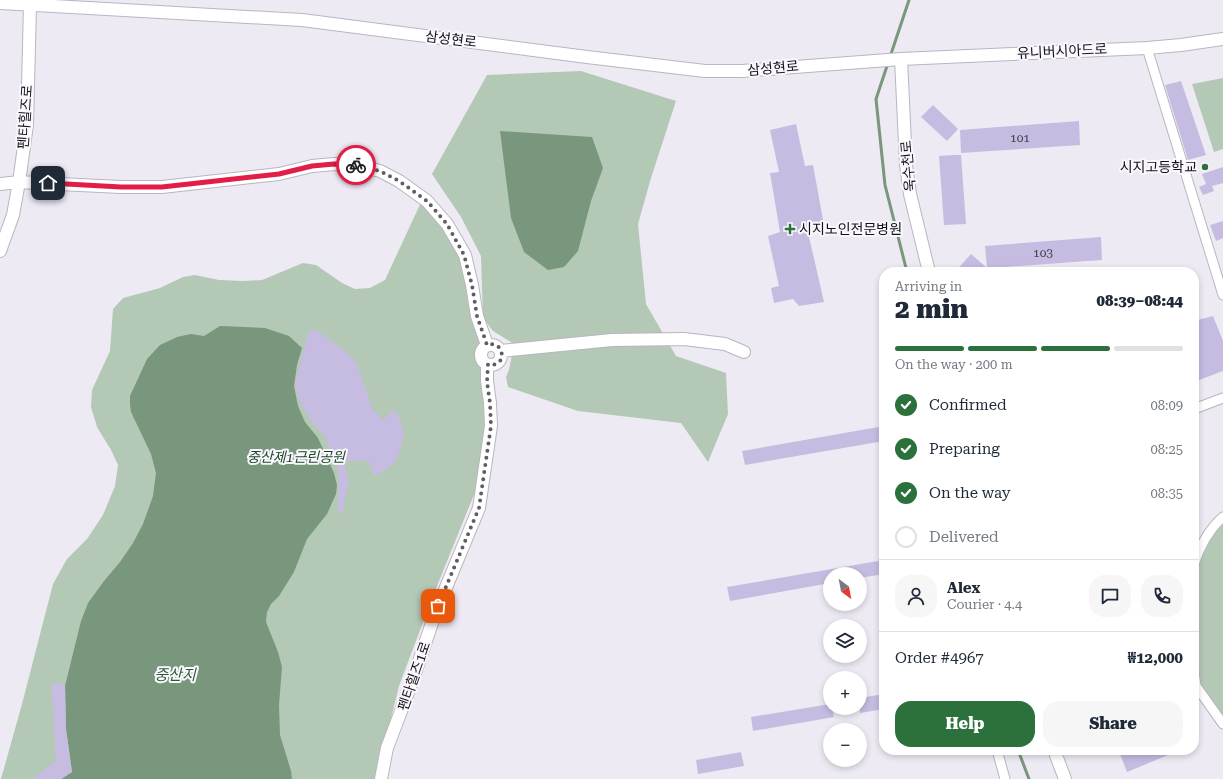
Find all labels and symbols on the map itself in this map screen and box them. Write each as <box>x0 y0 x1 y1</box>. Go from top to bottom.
street label: 삼성현로 <box>424 28 478 50</box>
street label: 유니버시아드로 <box>1017 41 1108 61</box>
street label: 삼성현로 <box>747 58 799 78</box>
street label: 펜타힐즈로 <box>15 84 35 150</box>
house number: 101 <box>1010 131 1030 145</box>
street label: 욱수천로 <box>898 140 918 192</box>
courier <box>336 145 376 185</box>
place label: 시지고등학교 <box>1120 159 1197 175</box>
marker: 시지고등학교 <box>1200 162 1210 172</box>
pin <box>31 166 65 200</box>
place label: 시지노인전문병원 <box>799 221 902 237</box>
marker: 시지노인전문병원 <box>784 223 796 235</box>
house number: 103 <box>1033 246 1053 260</box>
park label: 중산제1근린공원 <box>247 449 346 465</box>
north arrow <box>823 567 867 611</box>
pin <box>421 589 455 623</box>
street label: 펜타힐즈1로 <box>395 639 433 713</box>
water label: 중산지 <box>154 666 197 684</box>

